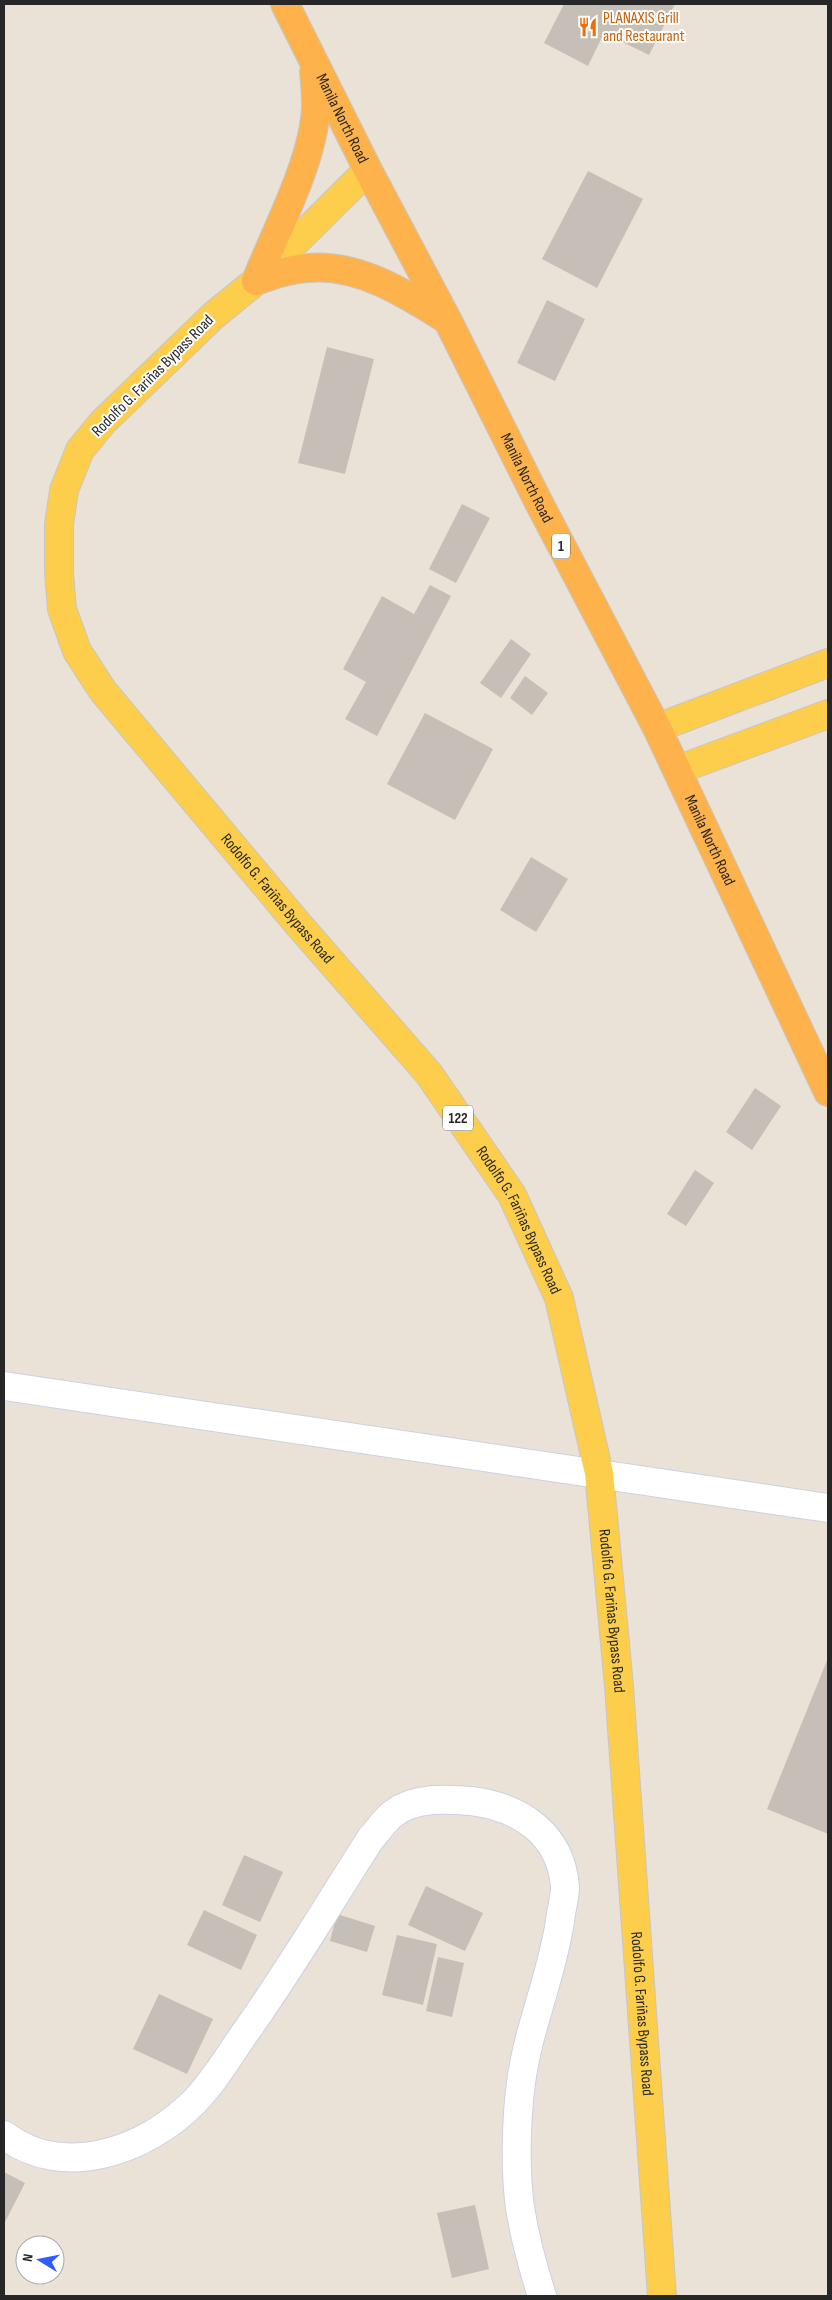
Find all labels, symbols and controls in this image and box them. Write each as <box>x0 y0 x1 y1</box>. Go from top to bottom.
place label: PLANAXIS Grill and Restaurant <box>603 9 685 46</box>
restaurant icon: PLANAXIS Grill and Restaurant <box>577 16 599 38</box>
street label: Manila North Road <box>312 70 373 166</box>
street label: Rodolfo G. Fariñas Bypass Road <box>88 311 218 441</box>
street label: Manila North Road <box>496 430 557 526</box>
road number: 1 <box>552 534 570 558</box>
street label: Manila North Road <box>680 792 739 889</box>
street label: Rodolfo G. Fariñas Bypass Road <box>217 830 338 968</box>
road number: 122 <box>443 1106 473 1130</box>
street label: Rodolfo G. Fariñas Bypass Road <box>472 1143 565 1297</box>
street label: Rodolfo G. Fariñas Bypass Road <box>595 1528 629 1694</box>
street label: Rodolfo G. Fariñas Bypass Road <box>627 1931 657 2097</box>
north arrow <box>15 2235 65 2285</box>
text: N <box>19 2253 37 2263</box>

